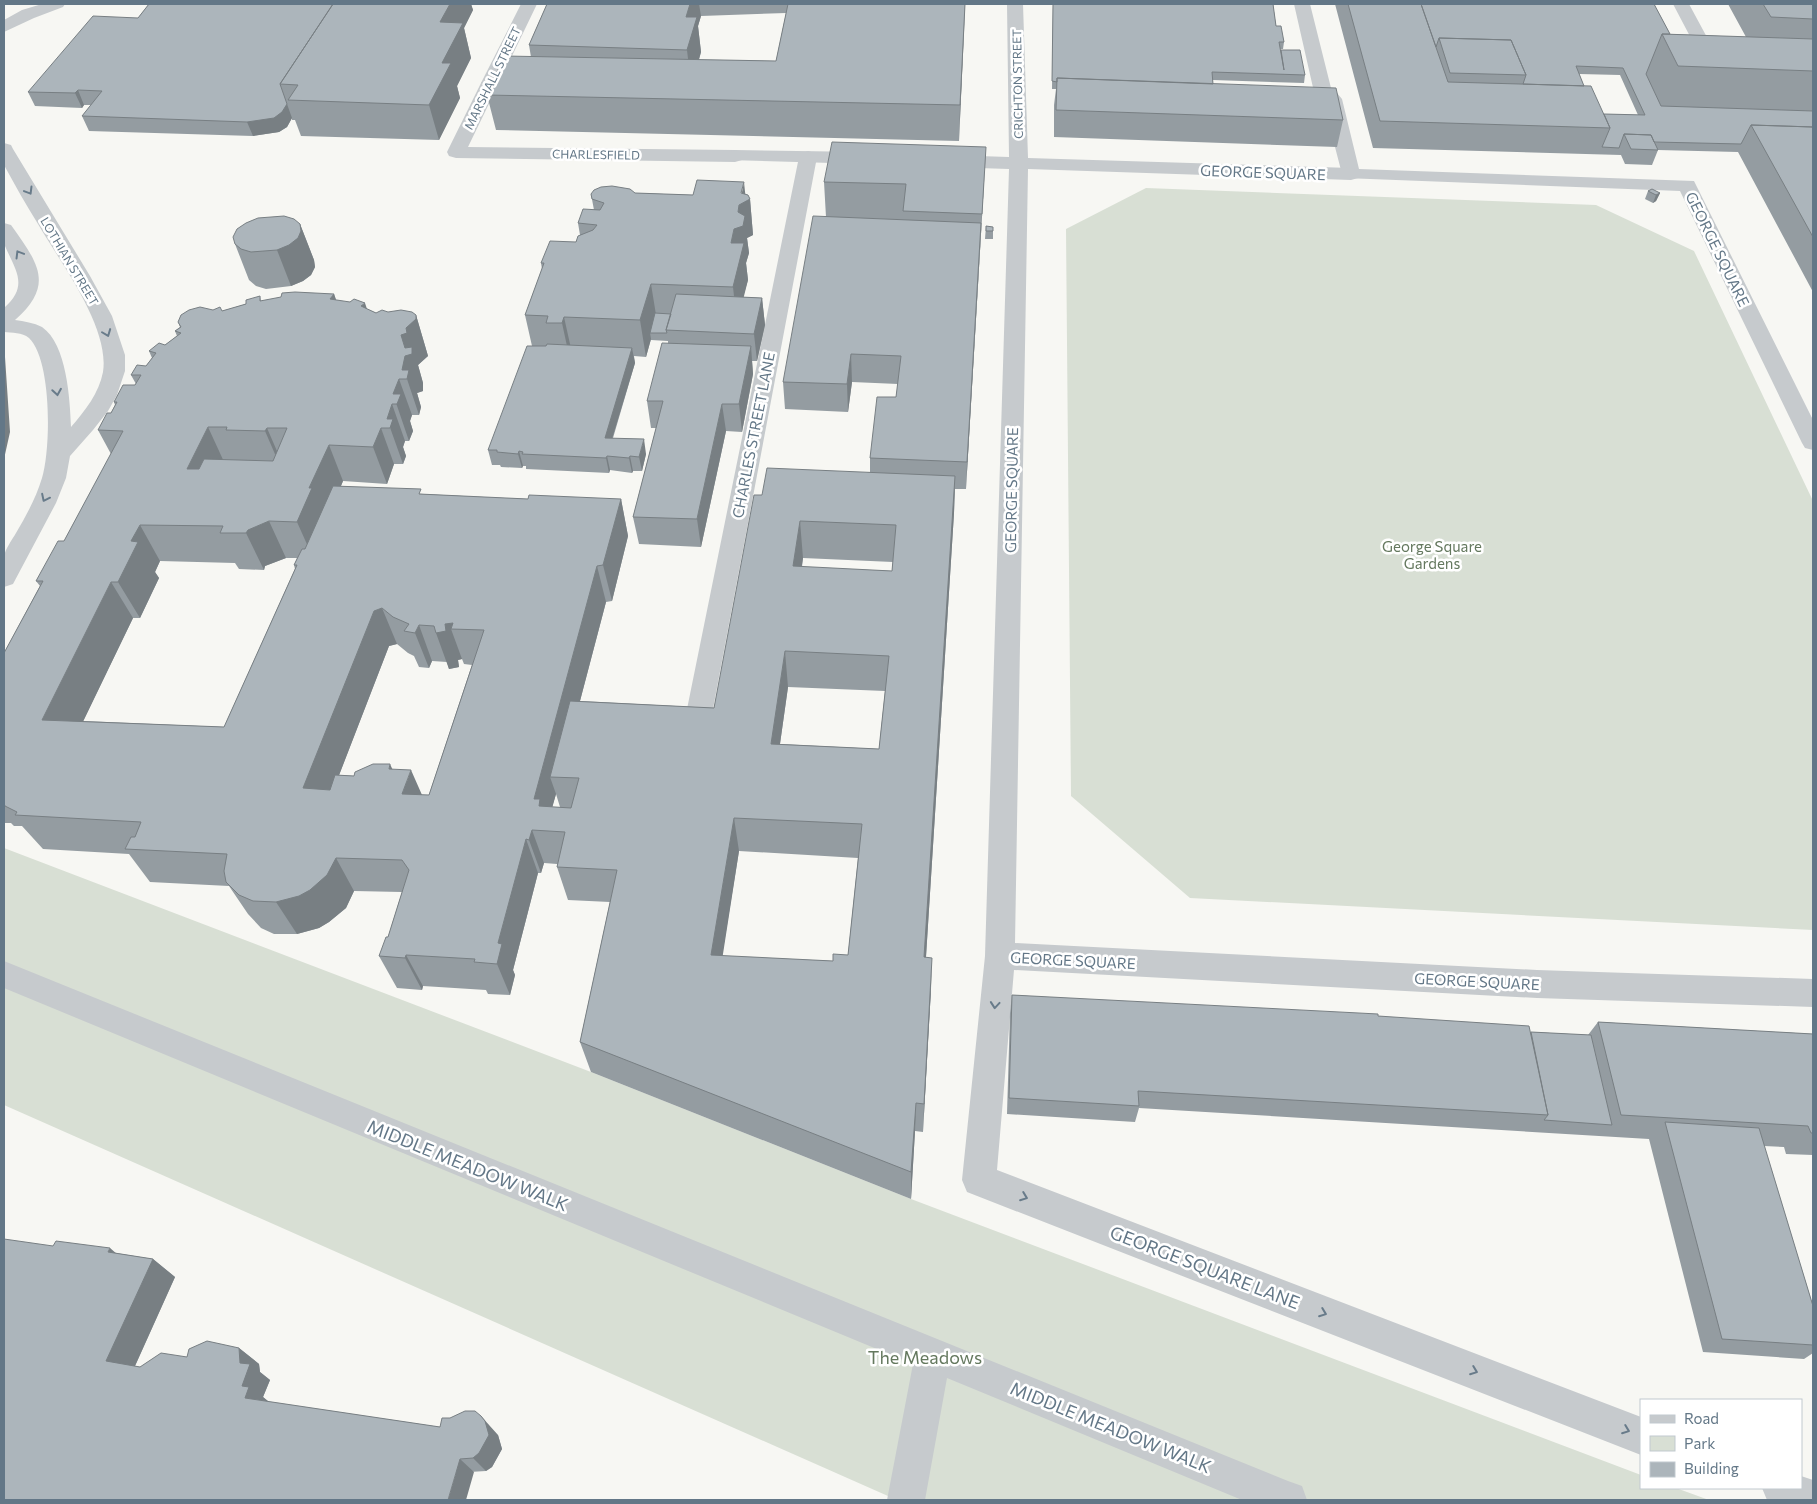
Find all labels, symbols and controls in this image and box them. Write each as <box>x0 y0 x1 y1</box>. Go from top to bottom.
street label: MARSHALL STREET <box>461 24 523 132</box>
street label: CRICHTON STREET <box>1009 29 1025 139</box>
street label: CHARLESFIELD <box>552 146 640 162</box>
street label: GEORGE SQUARE <box>1200 161 1326 183</box>
one-way arrow <box>22 186 32 195</box>
street label: GEORGE SQUARE <box>1682 189 1754 309</box>
street label: LOTHIAN STREET <box>38 214 102 308</box>
one-way arrow <box>16 251 26 260</box>
one-way arrow <box>101 328 112 337</box>
street label: CHARLES STREET LANE <box>728 350 778 520</box>
one-way arrow <box>51 387 61 396</box>
street label: GEORGE SQUARE <box>1001 427 1021 553</box>
one-way arrow <box>41 493 51 502</box>
park label: George Square Gardens <box>1382 537 1482 572</box>
street label: GEORGE SQUARE <box>1010 948 1136 972</box>
street label: GEORGE SQUARE <box>1414 969 1540 993</box>
one-way arrow <box>990 1001 1001 1009</box>
street label: MIDDLE MEADOW WALK <box>364 1115 572 1215</box>
one-way arrow <box>1020 1191 1028 1201</box>
street label: GEORGE SQUARE LANE <box>1107 1221 1303 1313</box>
one-way arrow <box>1318 1307 1327 1317</box>
park label: The Meadows <box>868 1346 982 1368</box>
one-way arrow <box>1470 1365 1478 1375</box>
street label: MIDDLE MEADOW WALK <box>1007 1377 1215 1477</box>
legend <box>1640 1399 1802 1489</box>
text: Road <box>1684 1409 1719 1427</box>
one-way arrow <box>1621 1424 1630 1434</box>
text: Park <box>1684 1434 1715 1452</box>
text: Building <box>1684 1459 1739 1477</box>

